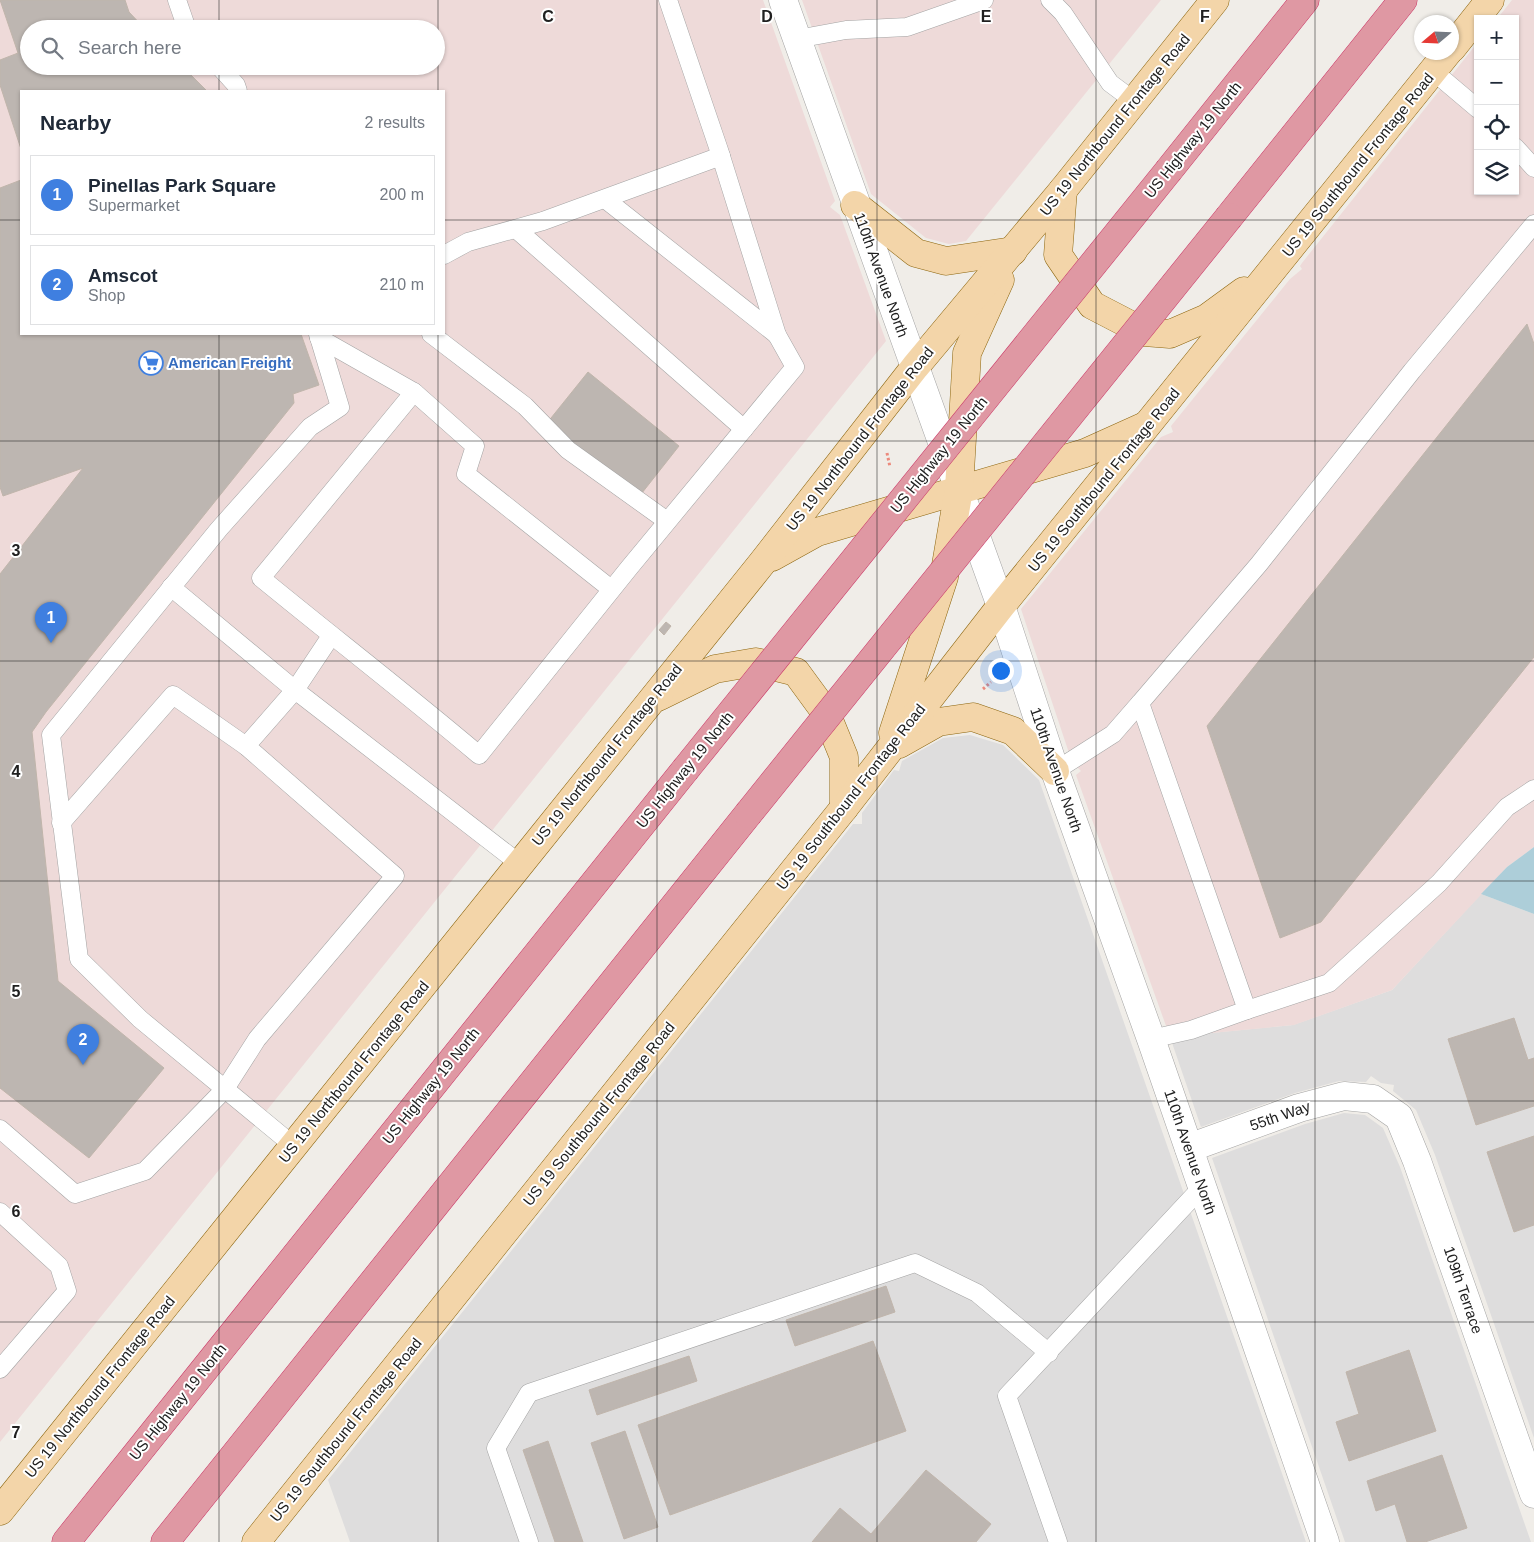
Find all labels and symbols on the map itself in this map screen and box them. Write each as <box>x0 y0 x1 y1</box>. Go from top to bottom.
text: C <box>542 8 554 25</box>
text: D <box>761 8 773 25</box>
text: E <box>981 8 992 25</box>
text: F <box>1200 8 1210 25</box>
north arrow <box>1414 15 1459 60</box>
street label: US 19 Northbound Frontage Road <box>1036 31 1193 219</box>
street label: US 19 Southbound Frontage Road <box>1278 70 1437 260</box>
street label: US Highway 19 North <box>1141 78 1245 201</box>
street label: 110th Avenue North <box>851 210 912 339</box>
street label: US 19 Northbound Frontage Road <box>783 343 937 534</box>
supermarket icon: American Freight <box>138 350 164 376</box>
place label: American Freight <box>168 354 291 371</box>
street label: US 19 Southbound Frontage Road <box>1024 385 1183 575</box>
street label: US Highway 19 North <box>887 393 991 516</box>
text: 3 <box>12 542 21 559</box>
pin: 1 <box>35 602 67 643</box>
your location <box>988 658 1014 684</box>
street label: US 19 Northbound Frontage Road <box>528 661 685 849</box>
street label: US 19 Southbound Frontage Road <box>773 700 928 893</box>
street label: 110th Avenue North <box>1027 705 1086 835</box>
street label: US Highway 19 North <box>633 708 737 831</box>
text: 4 <box>12 763 21 780</box>
street label: US 19 Northbound Frontage Road <box>275 978 432 1166</box>
text: 5 <box>12 983 21 1000</box>
street label: US 19 Southbound Frontage Road <box>519 1019 678 1209</box>
pin: 2 <box>67 1024 99 1065</box>
street label: US Highway 19 North <box>379 1024 483 1147</box>
street label: 110th Avenue North <box>1161 1087 1220 1217</box>
street label: 55th Way <box>1247 1097 1313 1134</box>
text: 6 <box>12 1203 21 1220</box>
street label: 109th Terrace <box>1441 1244 1486 1336</box>
street label: US 19 Northbound Frontage Road <box>21 1293 178 1481</box>
street label: US 19 Southbound Frontage Road <box>266 1335 425 1525</box>
street label: US Highway 19 North <box>126 1340 230 1463</box>
text: 7 <box>12 1424 21 1441</box>

